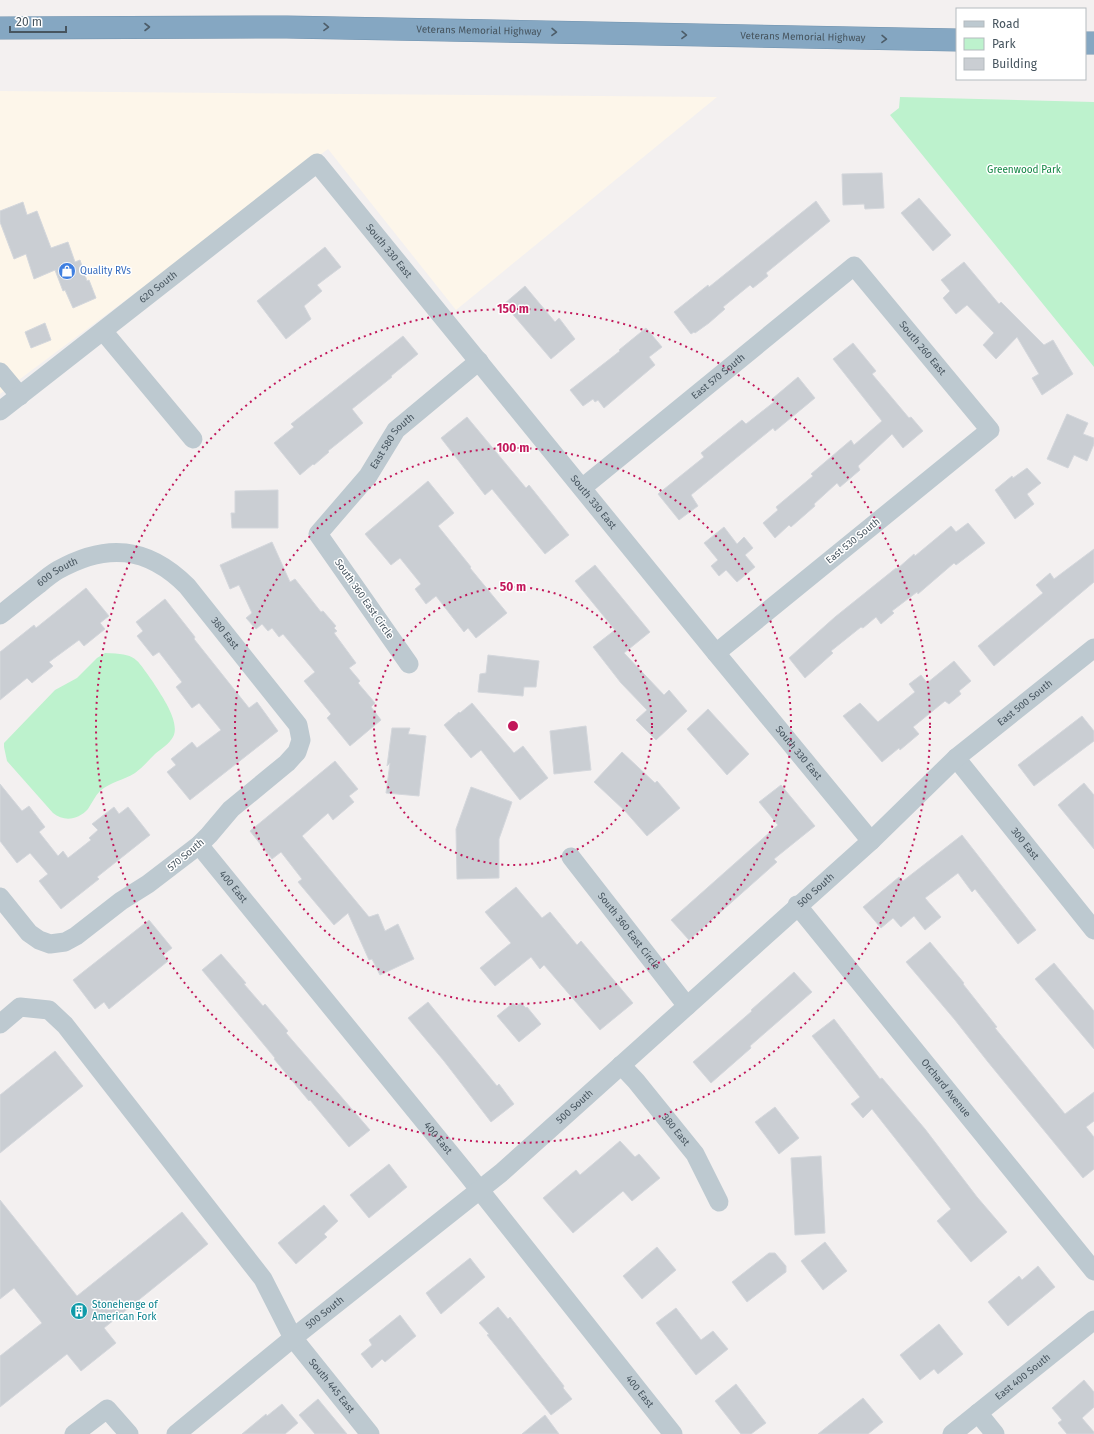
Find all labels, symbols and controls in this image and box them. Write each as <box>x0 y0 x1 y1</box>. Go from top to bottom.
scale bar <box>10 8 66 34</box>
legend <box>956 8 1086 80</box>
text: 20 m <box>16 15 42 29</box>
text: Road <box>992 17 1020 31</box>
one-way arrow <box>144 23 150 31</box>
one-way arrow <box>323 23 329 31</box>
street label: Veterans Memorial Highway <box>416 24 542 38</box>
one-way arrow <box>551 28 557 36</box>
one-way arrow <box>681 30 687 39</box>
street label: Veterans Memorial Highway <box>740 30 866 44</box>
one-way arrow <box>881 34 887 43</box>
text: Park <box>992 37 1016 51</box>
text: Building <box>992 57 1038 71</box>
park label: Greenwood Park <box>987 164 1062 176</box>
street label: South 330 East <box>363 221 415 281</box>
shop icon: Quality RVs <box>57 261 77 281</box>
place label: Quality RVs <box>80 265 131 277</box>
street label: 620 South <box>137 269 180 306</box>
text: 150 m <box>497 302 529 316</box>
street label: South 260 East <box>896 319 948 378</box>
street label: East 570 South <box>689 351 748 402</box>
street label: East 580 South <box>368 411 417 471</box>
text: 100 m <box>497 441 529 455</box>
street label: South 330 East <box>568 473 619 532</box>
street label: East 530 South <box>823 515 883 567</box>
street label: 600 South <box>35 555 80 589</box>
street label: South 360 East Circle <box>332 557 396 641</box>
text: 50 m <box>500 580 526 594</box>
street label: 380 East <box>208 615 241 652</box>
street label: East 500 South <box>995 677 1055 729</box>
centre of rings <box>506 719 520 733</box>
street label: South 330 East <box>773 724 824 783</box>
street label: 300 East <box>1008 825 1042 863</box>
street label: 570 South <box>165 836 207 874</box>
street label: 400 East <box>216 868 250 906</box>
street label: 500 South <box>795 871 837 910</box>
street label: South 360 East Circle <box>595 890 663 972</box>
street label: Orchard Avenue <box>918 1057 973 1120</box>
street label: 500 South <box>554 1087 596 1126</box>
street label: 380 East <box>659 1112 692 1149</box>
street label: 400 East <box>421 1120 455 1157</box>
street label: 500 South <box>303 1294 346 1332</box>
place label: Stonehenge of American Fork <box>92 1299 158 1323</box>
building icon: Stonehenge of American Fork <box>69 1301 89 1321</box>
street label: East 400 South <box>993 1351 1053 1403</box>
street label: South 445 East <box>306 1356 357 1416</box>
street label: 400 East <box>623 1373 656 1411</box>

